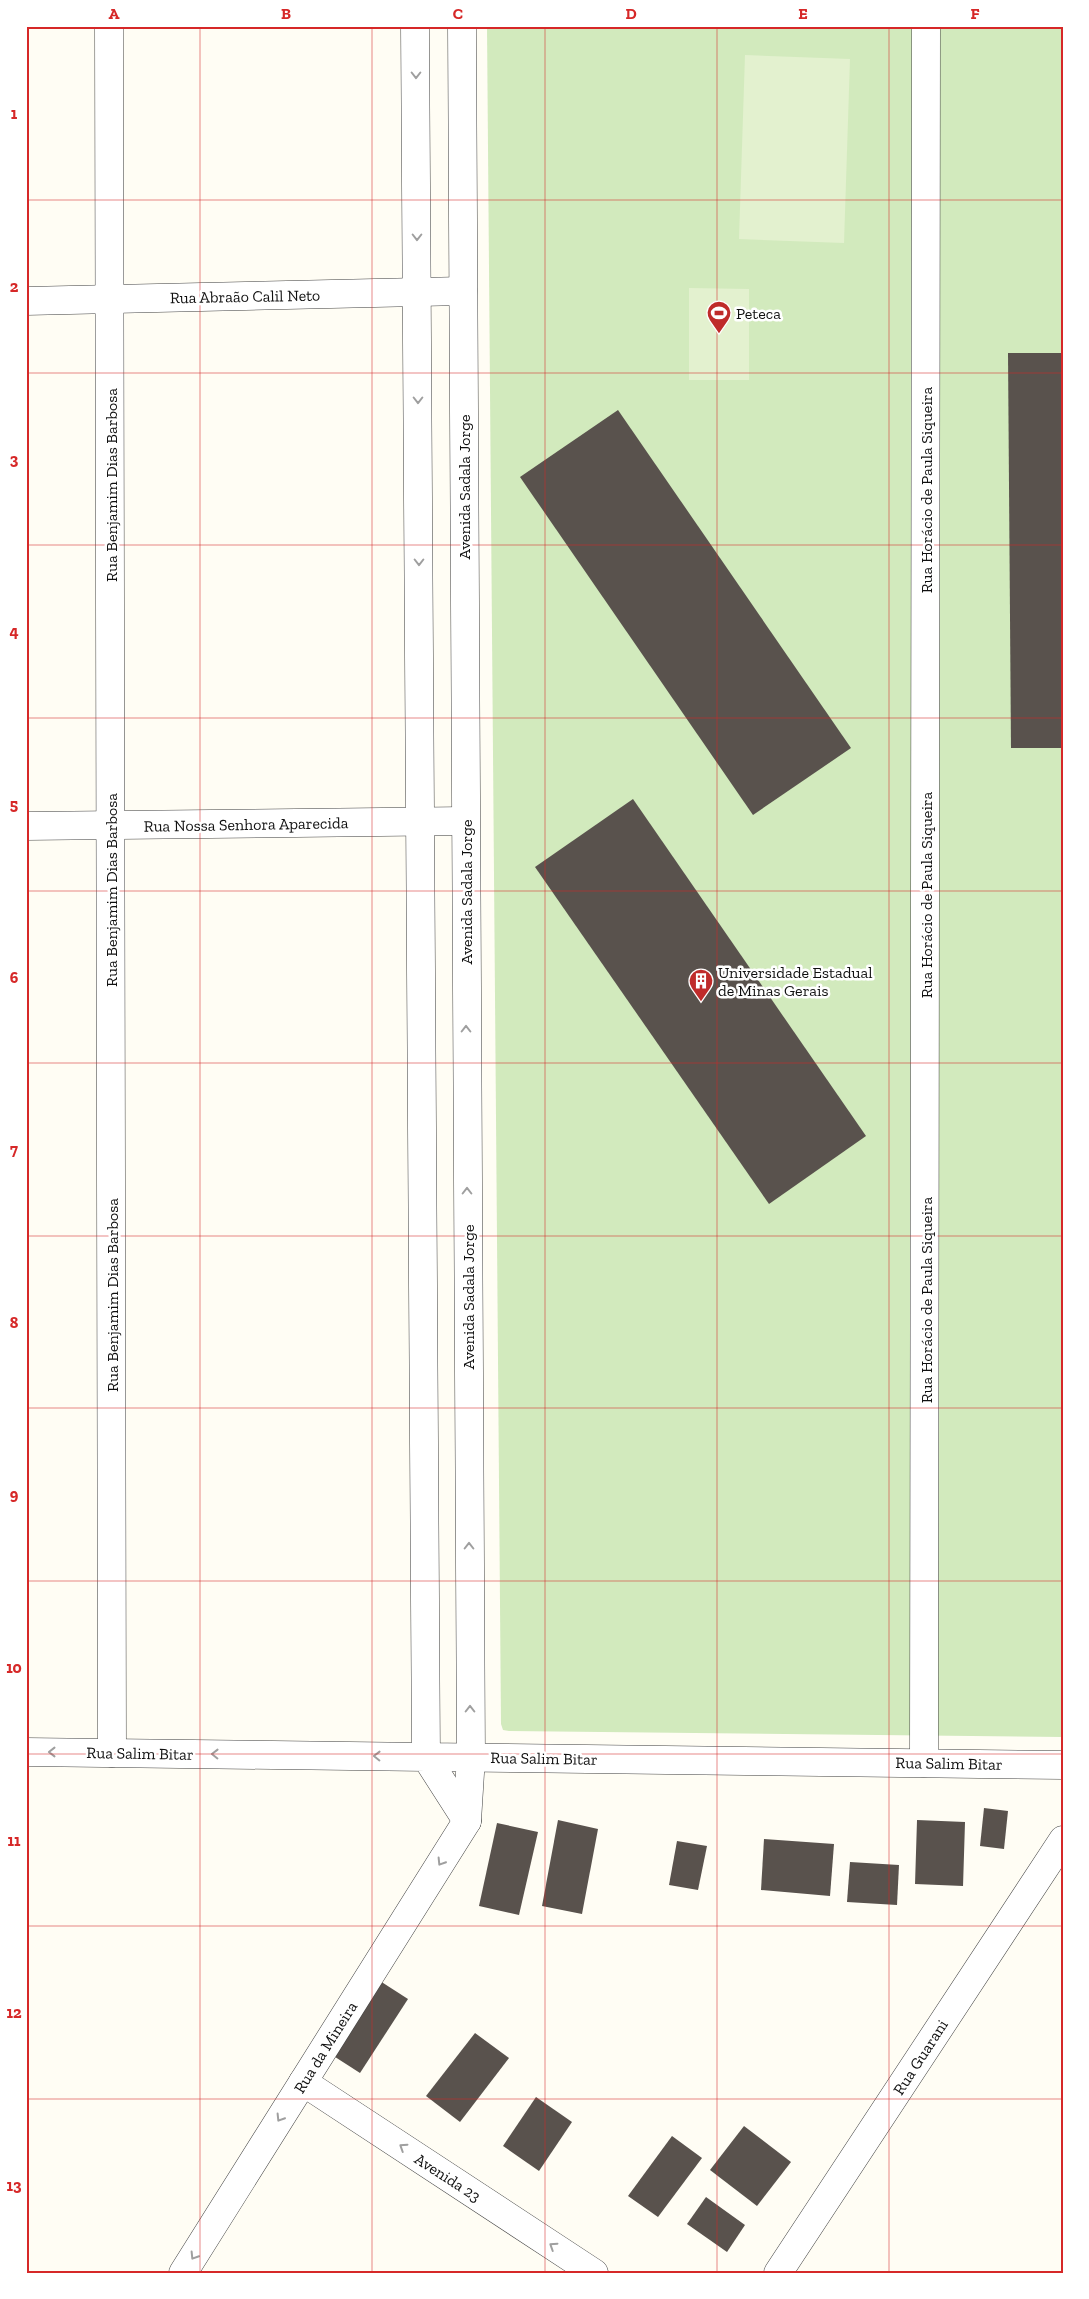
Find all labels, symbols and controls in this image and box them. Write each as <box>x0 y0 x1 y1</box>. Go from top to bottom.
text: A <box>109 4 120 23</box>
text: B <box>281 4 291 23</box>
text: C <box>453 4 463 23</box>
text: D <box>625 4 637 23</box>
text: E <box>798 4 808 23</box>
text: F <box>970 4 980 23</box>
one-way arrow <box>410 71 421 79</box>
text: 1 <box>11 104 18 123</box>
one-way arrow <box>412 234 422 242</box>
text: 2 <box>10 277 19 296</box>
street label: Rua Abraão Calil Neto <box>170 286 320 307</box>
sports icon: Peteca <box>706 300 732 334</box>
place label: Peteca <box>736 304 781 323</box>
street label: Rua Horácio de Paula Siqueira <box>917 386 936 593</box>
street label: Rua Benjamim Dias Barbosa <box>102 388 121 582</box>
one-way arrow <box>413 396 423 404</box>
street label: Avenida Sadala Jorge <box>455 414 474 560</box>
text: 3 <box>10 450 19 469</box>
one-way arrow <box>414 559 424 567</box>
text: 4 <box>9 622 19 641</box>
street label: Rua Horácio de Paula Siqueira <box>917 791 936 998</box>
street label: Rua Benjamim Dias Barbosa <box>102 793 121 987</box>
text: 5 <box>10 795 18 814</box>
street label: Rua Nossa Senhora Aparecida <box>144 813 349 836</box>
street label: Avenida Sadala Jorge <box>457 819 476 965</box>
place label: Universidade Estadual de Minas Gerais <box>718 963 872 1000</box>
text: 6 <box>10 968 19 987</box>
building icon: Universidade Estadual de Minas Gerais <box>688 968 714 1002</box>
one-way arrow <box>461 1024 471 1032</box>
text: 7 <box>10 1140 18 1159</box>
one-way arrow <box>462 1187 472 1194</box>
street label: Rua Horácio de Paula Siqueira <box>917 1196 936 1403</box>
street label: Rua Benjamim Dias Barbosa <box>103 1198 122 1392</box>
street label: Avenida Sadala Jorge <box>459 1224 478 1370</box>
text: 8 <box>10 1313 19 1332</box>
text: 9 <box>10 1485 19 1504</box>
one-way arrow <box>464 1542 474 1550</box>
text: 10 <box>6 1658 22 1677</box>
one-way arrow <box>465 1704 475 1712</box>
street label: Rua Salim Bitar <box>86 1743 194 1764</box>
one-way arrow <box>48 1747 56 1758</box>
street label: Rua Salim Bitar <box>490 1748 598 1769</box>
one-way arrow <box>211 1749 218 1759</box>
one-way arrow <box>373 1751 381 1761</box>
street label: Rua Salim Bitar <box>895 1753 1003 1774</box>
text: 11 <box>8 1831 21 1850</box>
one-way arrow <box>438 1856 447 1865</box>
street label: Rua da Mineira <box>290 1998 361 2097</box>
text: 12 <box>6 2003 22 2022</box>
street label: Rua Guarani <box>889 2016 952 2099</box>
one-way arrow <box>277 2113 287 2122</box>
one-way arrow <box>399 2144 408 2153</box>
street label: Avenida 23 <box>411 2149 484 2206</box>
text: 13 <box>7 2176 22 2195</box>
one-way arrow <box>549 2243 559 2252</box>
one-way arrow <box>190 2250 200 2259</box>

